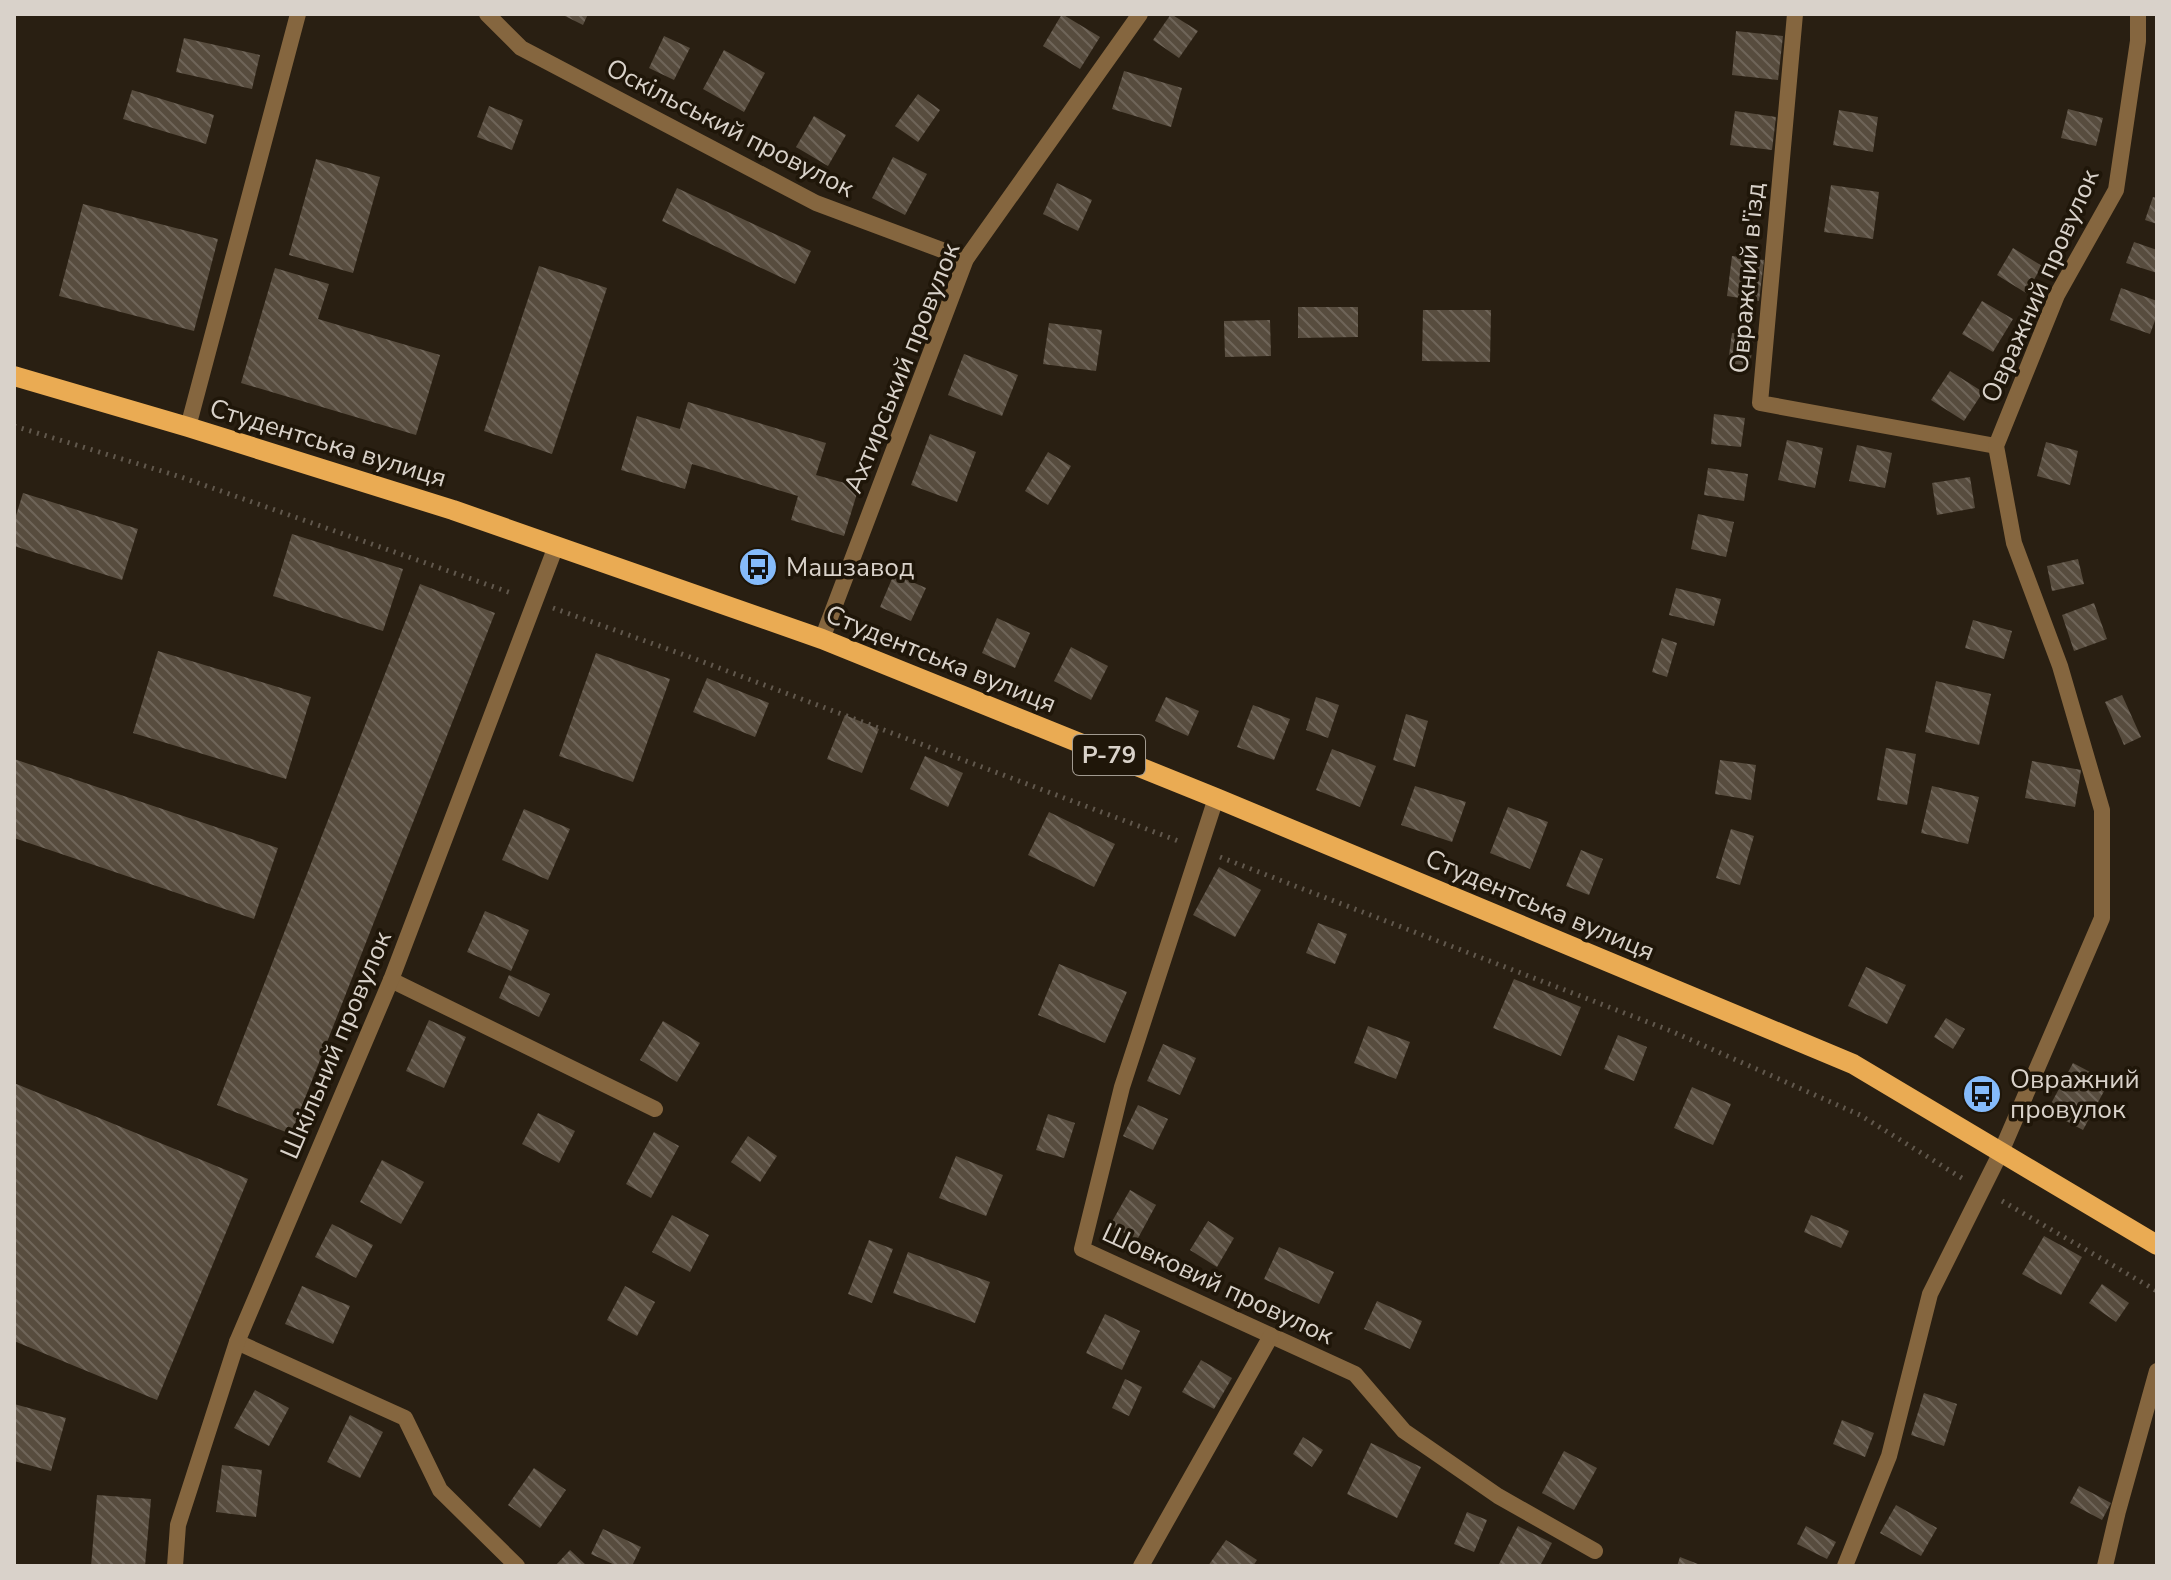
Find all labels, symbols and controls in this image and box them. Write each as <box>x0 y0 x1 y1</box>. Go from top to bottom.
street label: Оскільський провулок <box>600 50 860 206</box>
street label: Овражний провулок <box>1973 163 2107 408</box>
street label: Овражний в'їзд <box>1721 181 1773 375</box>
street label: Ахтирський провулок <box>836 237 968 498</box>
street label: Студентська вулиця <box>205 390 451 496</box>
bus stop icon: Машзавод <box>737 546 779 588</box>
place label: Машзавод <box>786 550 914 585</box>
street label: Студентська вулиця <box>820 597 1062 721</box>
road number: Р-79 <box>1073 735 1145 775</box>
street label: Студентська вулиця <box>1420 841 1660 969</box>
street label: Шкільний провулок <box>272 925 400 1164</box>
place label: Овражний провулок <box>2010 1062 2140 1127</box>
bus stop icon: Овражний провулок <box>1961 1073 2003 1115</box>
street label: Шовковий провулок <box>1097 1215 1340 1353</box>

